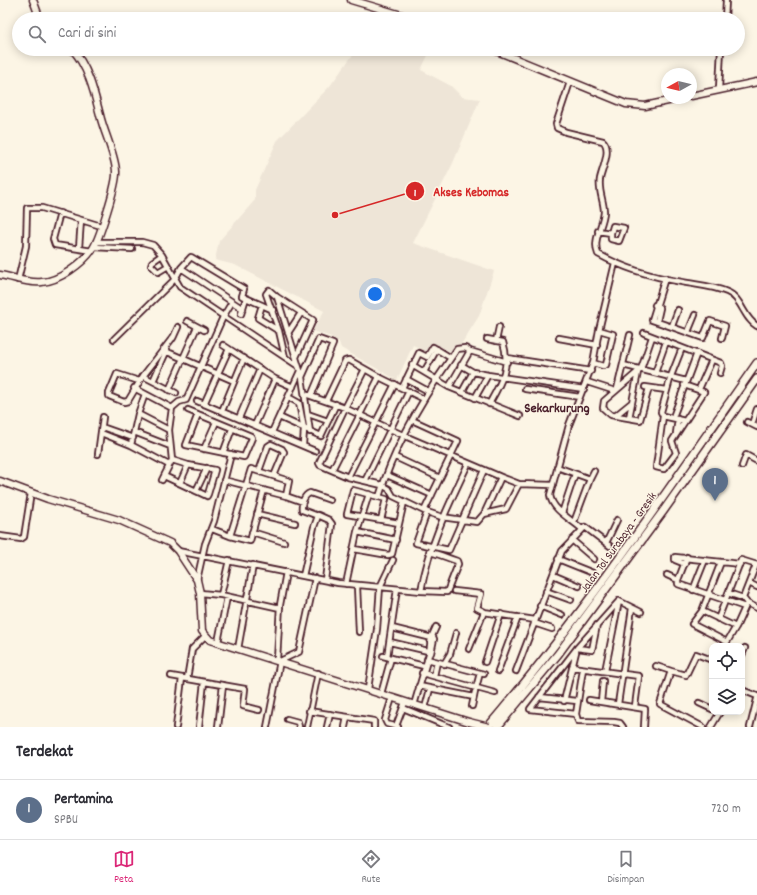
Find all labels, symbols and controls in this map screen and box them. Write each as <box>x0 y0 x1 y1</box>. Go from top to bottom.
search box <box>12 12 745 56</box>
icon: search <box>26 23 48 45</box>
text: Cari di sini <box>58 23 116 45</box>
north arrow <box>661 68 697 104</box>
callout: Akses Kebomas <box>405 179 517 204</box>
text: Akses Kebomas <box>433 184 509 203</box>
text: 1 <box>414 185 417 202</box>
your location <box>365 284 385 304</box>
district label: Sekarkurung <box>524 399 590 419</box>
pin: 1 <box>702 468 728 501</box>
street label: Jalan Tol Surabaya - Gresik <box>577 489 662 597</box>
map controls <box>709 643 745 715</box>
button: locate <box>709 643 745 679</box>
button: layers <box>709 679 745 715</box>
text: Terdekat <box>16 741 73 765</box>
text: Pertamina <box>54 789 113 811</box>
text: 1 <box>28 800 30 819</box>
text: 720 m <box>711 800 741 819</box>
text: SPBU <box>54 811 78 830</box>
tab: Peta <box>113 848 135 888</box>
tab: Rute <box>360 848 382 888</box>
tab: Disimpan <box>607 848 644 888</box>

